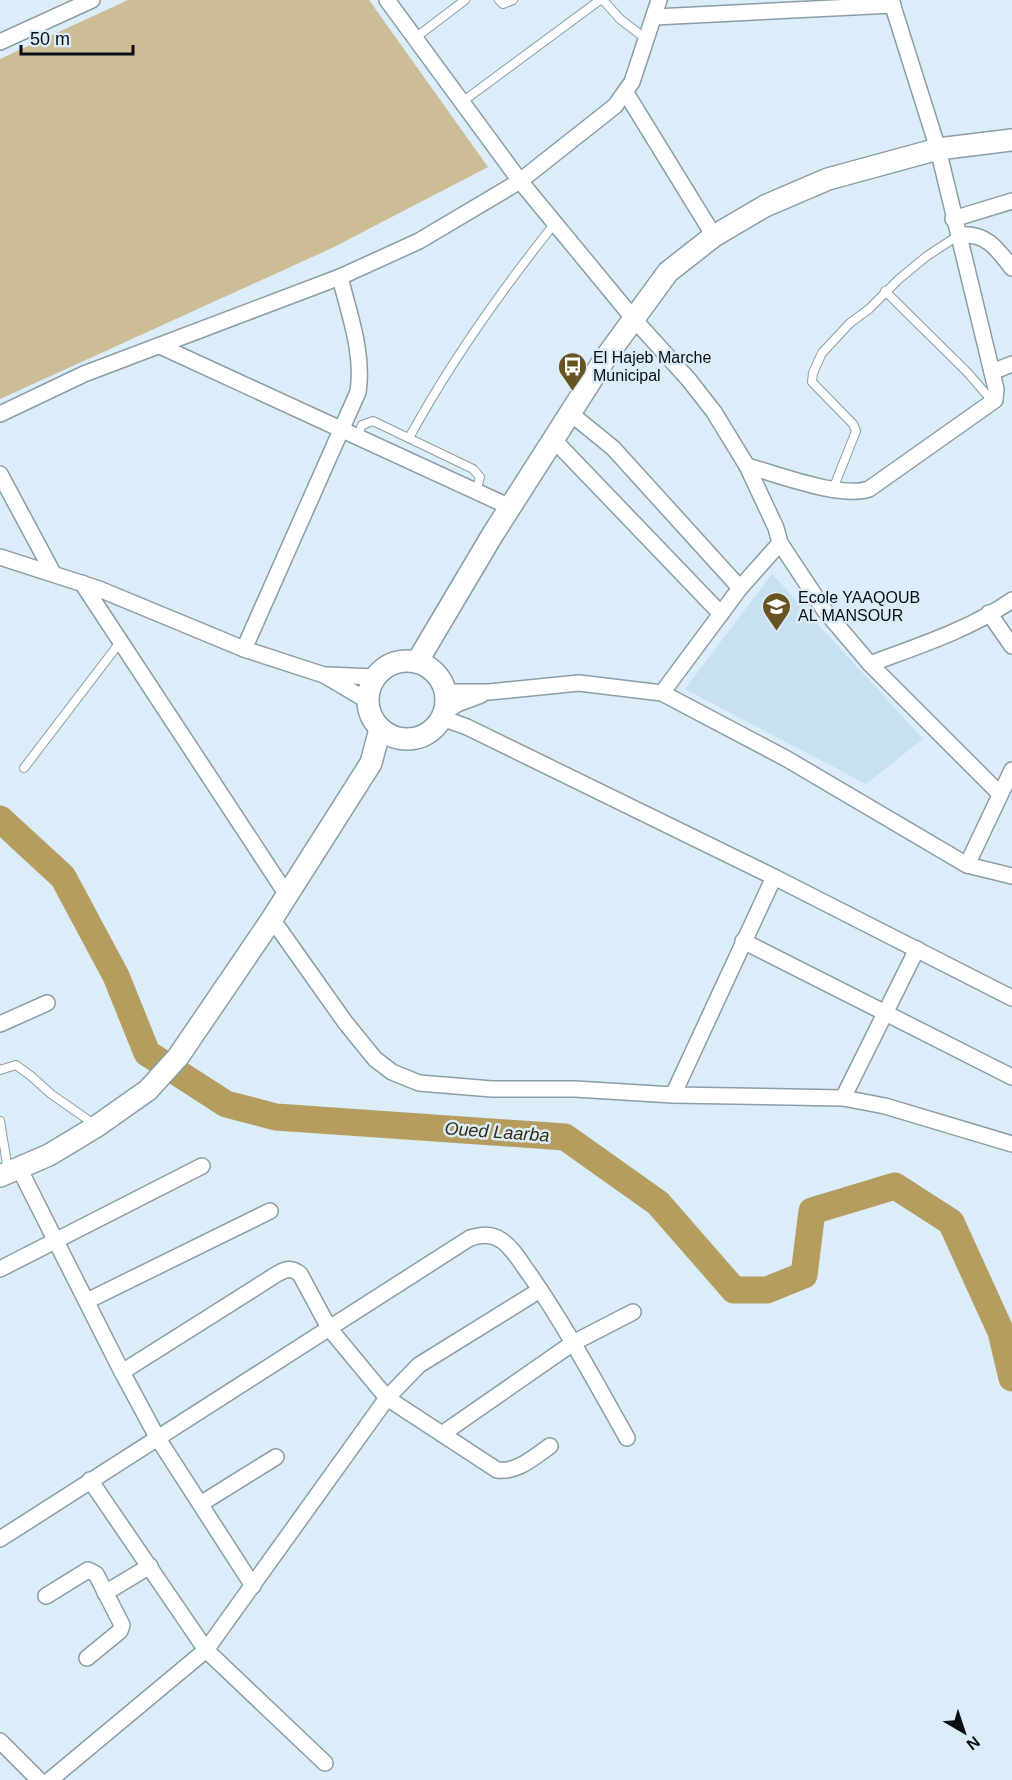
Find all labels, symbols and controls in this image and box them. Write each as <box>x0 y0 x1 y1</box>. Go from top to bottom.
scale bar <box>21 18 134 56</box>
text: 50 m <box>30 29 70 49</box>
place label: El Hajeb Marche Municipal <box>593 349 711 384</box>
bus stop icon: El Hajeb Marche Municipal <box>556 350 588 392</box>
place label: Ecole YAAQOUB AL MANSOUR <box>798 589 920 624</box>
school or university icon: Ecole YAAQOUB AL MANSOUR <box>761 590 793 632</box>
water label: Oued Laarba <box>444 1118 550 1146</box>
north arrow <box>934 1702 994 1762</box>
text: N <box>963 1733 983 1754</box>

